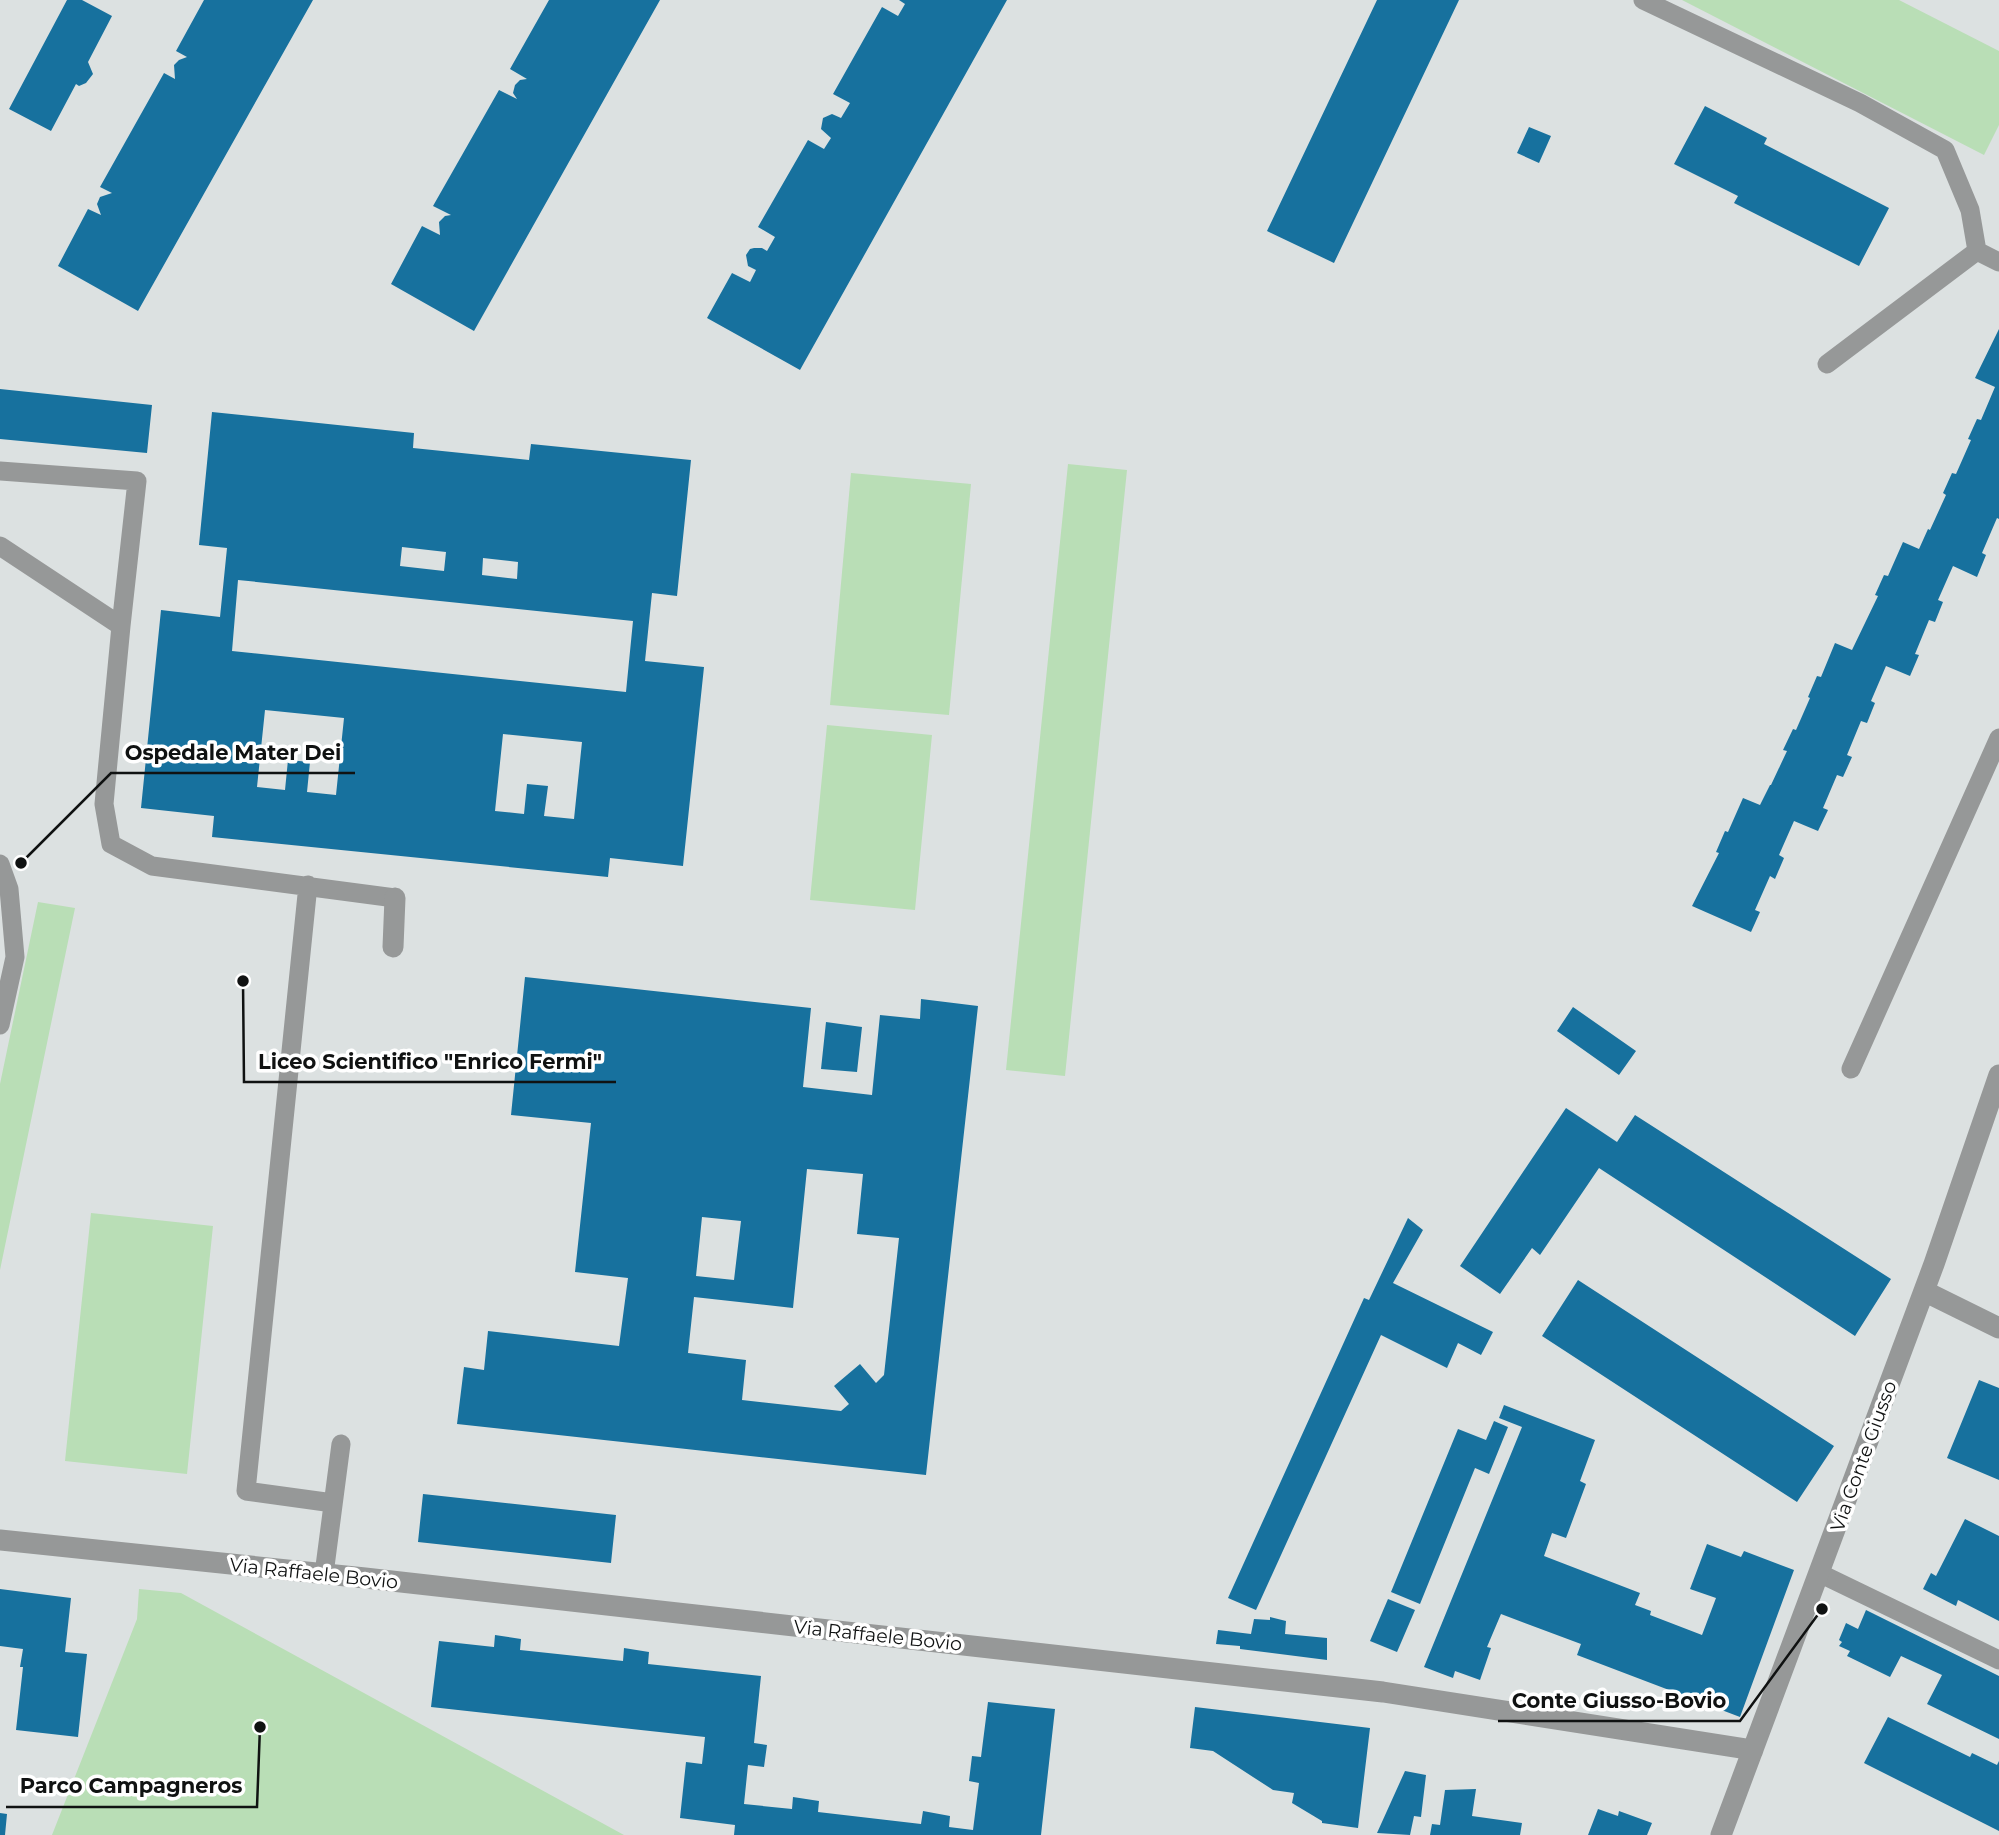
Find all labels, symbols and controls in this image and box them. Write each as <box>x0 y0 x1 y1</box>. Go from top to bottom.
callout: Ospedale Mater Dei <box>111 731 355 773</box>
text: Ospedale Mater Dei <box>125 740 341 765</box>
callout: Liceo Scientifico "Enrico Fermi" <box>244 1040 616 1082</box>
text: Liceo Scientifico "Enrico Fermi" <box>258 1049 602 1074</box>
street label: Via Conte Giusso <box>1825 1378 1901 1535</box>
street label: Via Raffaele Bovio <box>229 1553 399 1594</box>
street label: Via Raffaele Bovio <box>793 1615 963 1656</box>
callout: Conte Giusso-Bovio <box>1498 1679 1740 1721</box>
text: Conte Giusso-Bovio <box>1512 1688 1726 1713</box>
callout: Parco Campagneros <box>6 1765 257 1807</box>
text: Parco Campagneros <box>20 1773 242 1798</box>

